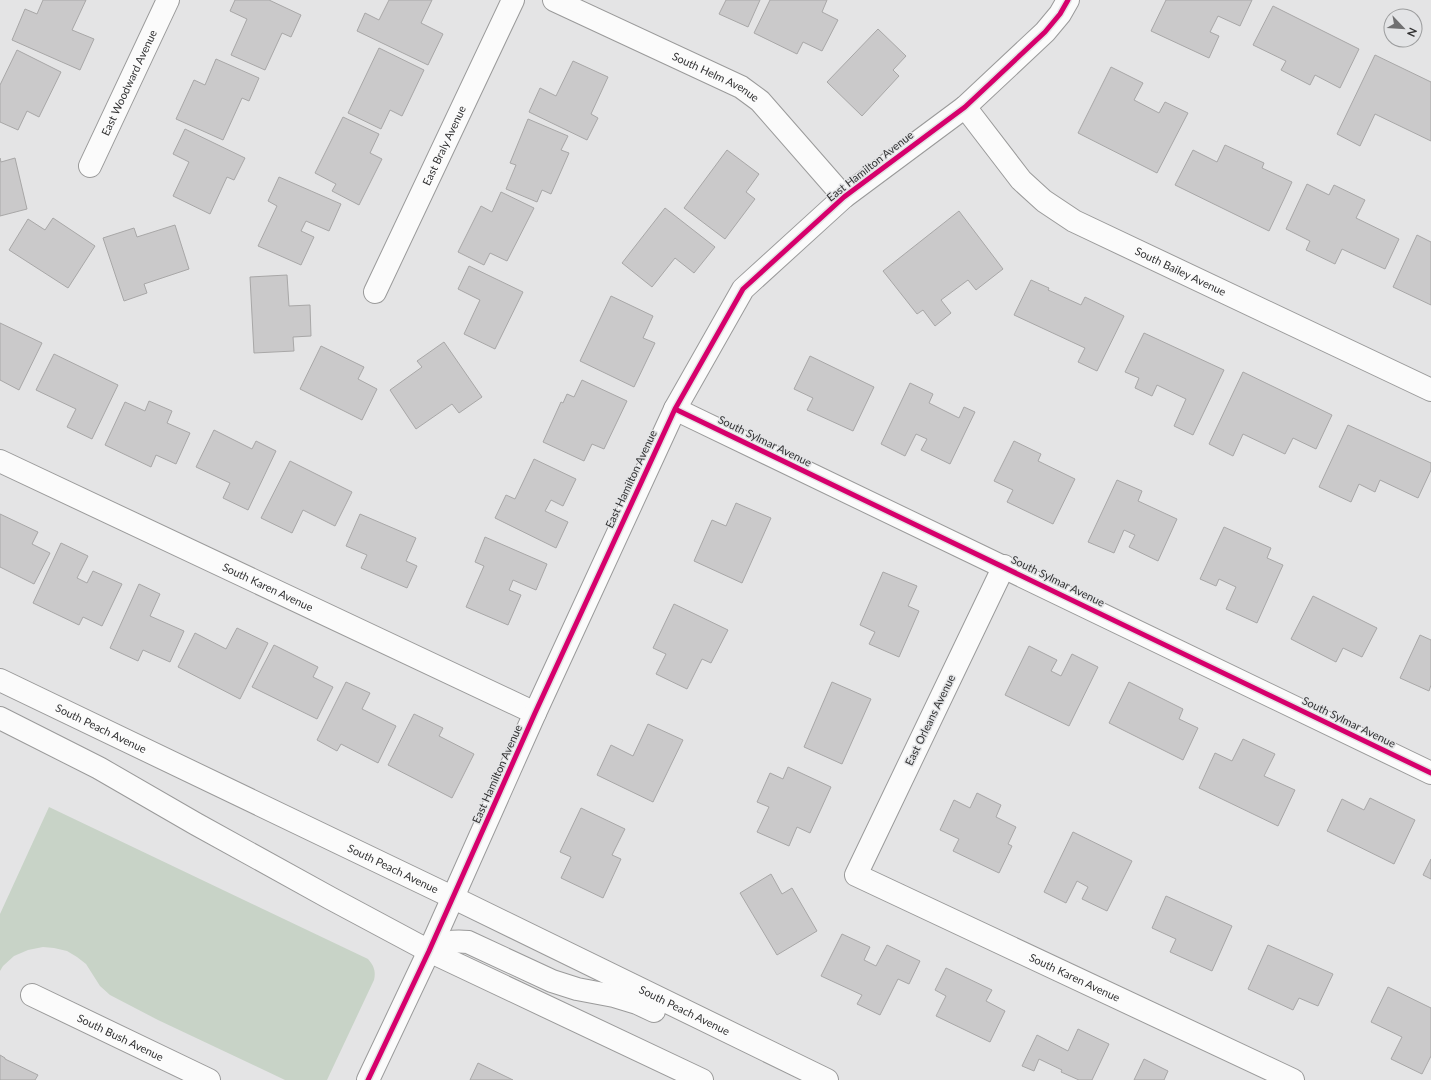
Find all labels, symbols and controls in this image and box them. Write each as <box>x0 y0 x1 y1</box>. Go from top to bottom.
north arrow <box>1383 8 1423 48</box>
text: N <box>1405 26 1420 39</box>
street label: East Woodward Avenue <box>98 27 159 138</box>
street label: South Helm Avenue <box>670 49 762 104</box>
street label: East Braly Avenue <box>419 103 468 187</box>
street label: East Hamilton Avenue <box>824 128 916 203</box>
street label: South Bailey Avenue <box>1133 244 1228 298</box>
street label: South Sylmar Avenue <box>716 412 814 469</box>
street label: East Hamilton Avenue <box>602 428 659 530</box>
street label: South Sylmar Avenue <box>1009 552 1107 609</box>
street label: South Karen Avenue <box>221 560 316 614</box>
street label: East Orleans Avenue <box>902 672 957 767</box>
street label: South Sylmar Avenue <box>1300 693 1398 750</box>
street label: South Peach Avenue <box>54 701 149 755</box>
street label: East Hamilton Avenue <box>469 722 524 825</box>
street label: South Peach Avenue <box>346 841 441 896</box>
street label: South Karen Avenue <box>1027 950 1122 1004</box>
street label: South Peach Avenue <box>637 982 732 1038</box>
street label: South Bush Avenue <box>75 1011 166 1063</box>

